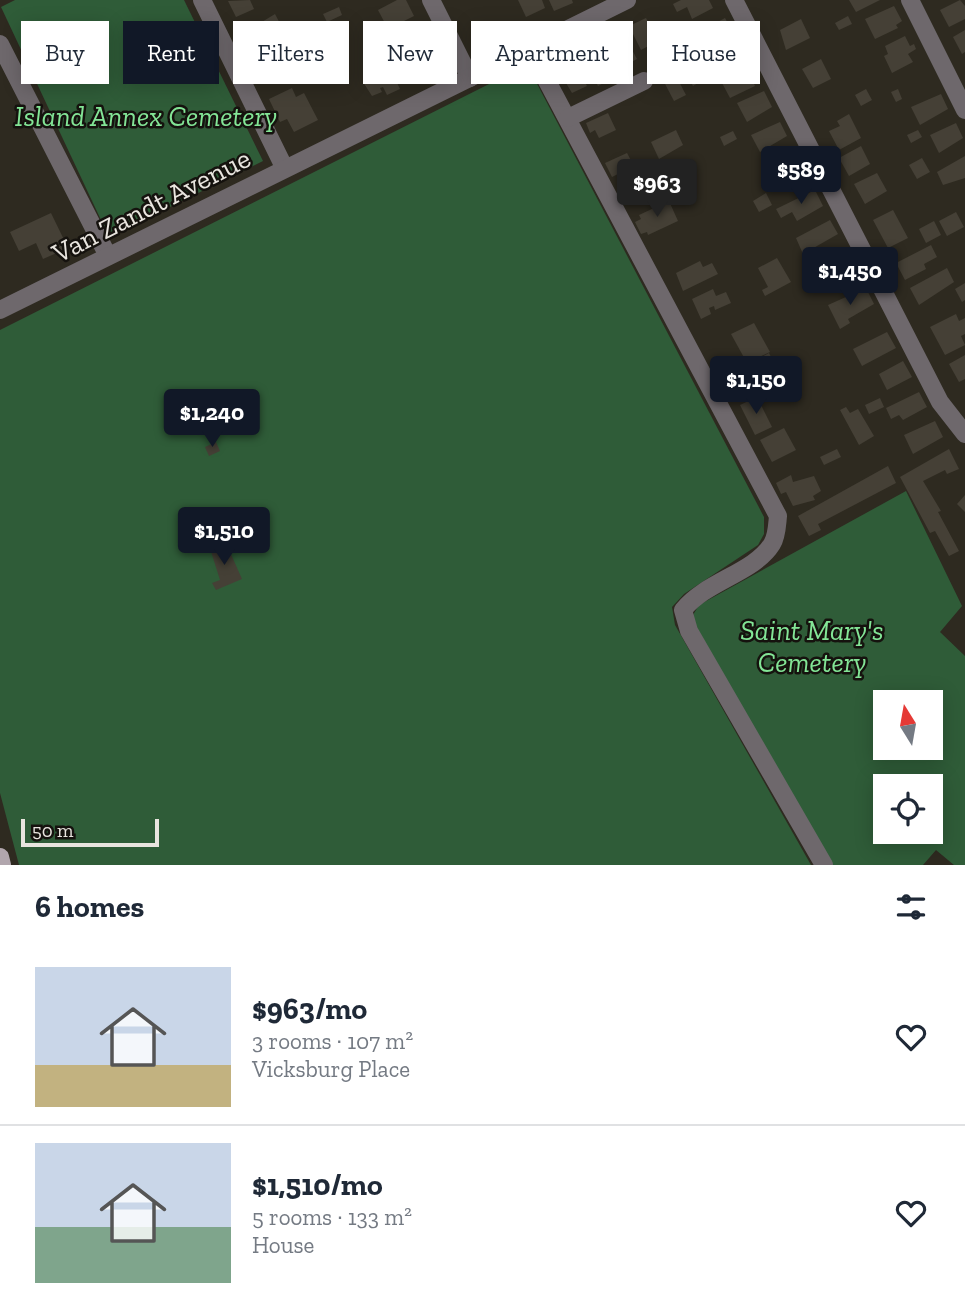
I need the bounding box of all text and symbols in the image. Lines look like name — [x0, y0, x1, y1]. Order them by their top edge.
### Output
chip: Buy — [21, 21, 109, 84]
chip: Rent — [123, 21, 219, 84]
chip: Filters — [233, 21, 349, 84]
chip: New — [363, 21, 457, 84]
chip: Apartment — [471, 21, 633, 84]
chip: House — [647, 21, 760, 84]
park label: Island Annex Cemetery — [15, 100, 277, 133]
street label: Van Zandt Avenue — [46, 141, 256, 270]
pin: $589 — [760, 146, 842, 206]
text: $589 — [777, 155, 825, 183]
pin: $963 — [616, 160, 698, 219]
text: $963 — [633, 168, 681, 196]
pin: $1,450 — [793, 247, 907, 307]
text: $1,450 — [818, 256, 882, 284]
pin: $1,150 — [699, 356, 813, 416]
text: $1,150 — [726, 365, 786, 393]
pin: $1,240 — [155, 390, 269, 449]
text: $1,240 — [180, 398, 244, 426]
pin: $1,510 — [167, 508, 281, 567]
text: $1,510 — [194, 516, 254, 544]
park label: Saint Mary's Cemetery — [740, 614, 884, 679]
north arrow — [873, 690, 943, 760]
map controls — [873, 690, 943, 844]
button: locate — [873, 774, 943, 844]
scale bar — [21, 816, 159, 848]
text: 50 m — [32, 819, 73, 842]
icon: filters — [892, 888, 930, 926]
text: 6 homes — [35, 889, 144, 925]
text: $963/mo — [252, 991, 367, 1027]
icon: home — [91, 995, 175, 1079]
icon: heart — [892, 1018, 930, 1056]
text: 3 rooms · 107 m² — [252, 1027, 413, 1055]
text: Vicksburg Place — [252, 1055, 410, 1083]
text: $1,510/mo — [252, 1167, 383, 1203]
icon: home — [91, 1171, 175, 1255]
icon: heart — [892, 1194, 930, 1232]
text: 5 rooms · 133 m² — [252, 1203, 412, 1231]
text: House — [252, 1231, 314, 1259]

